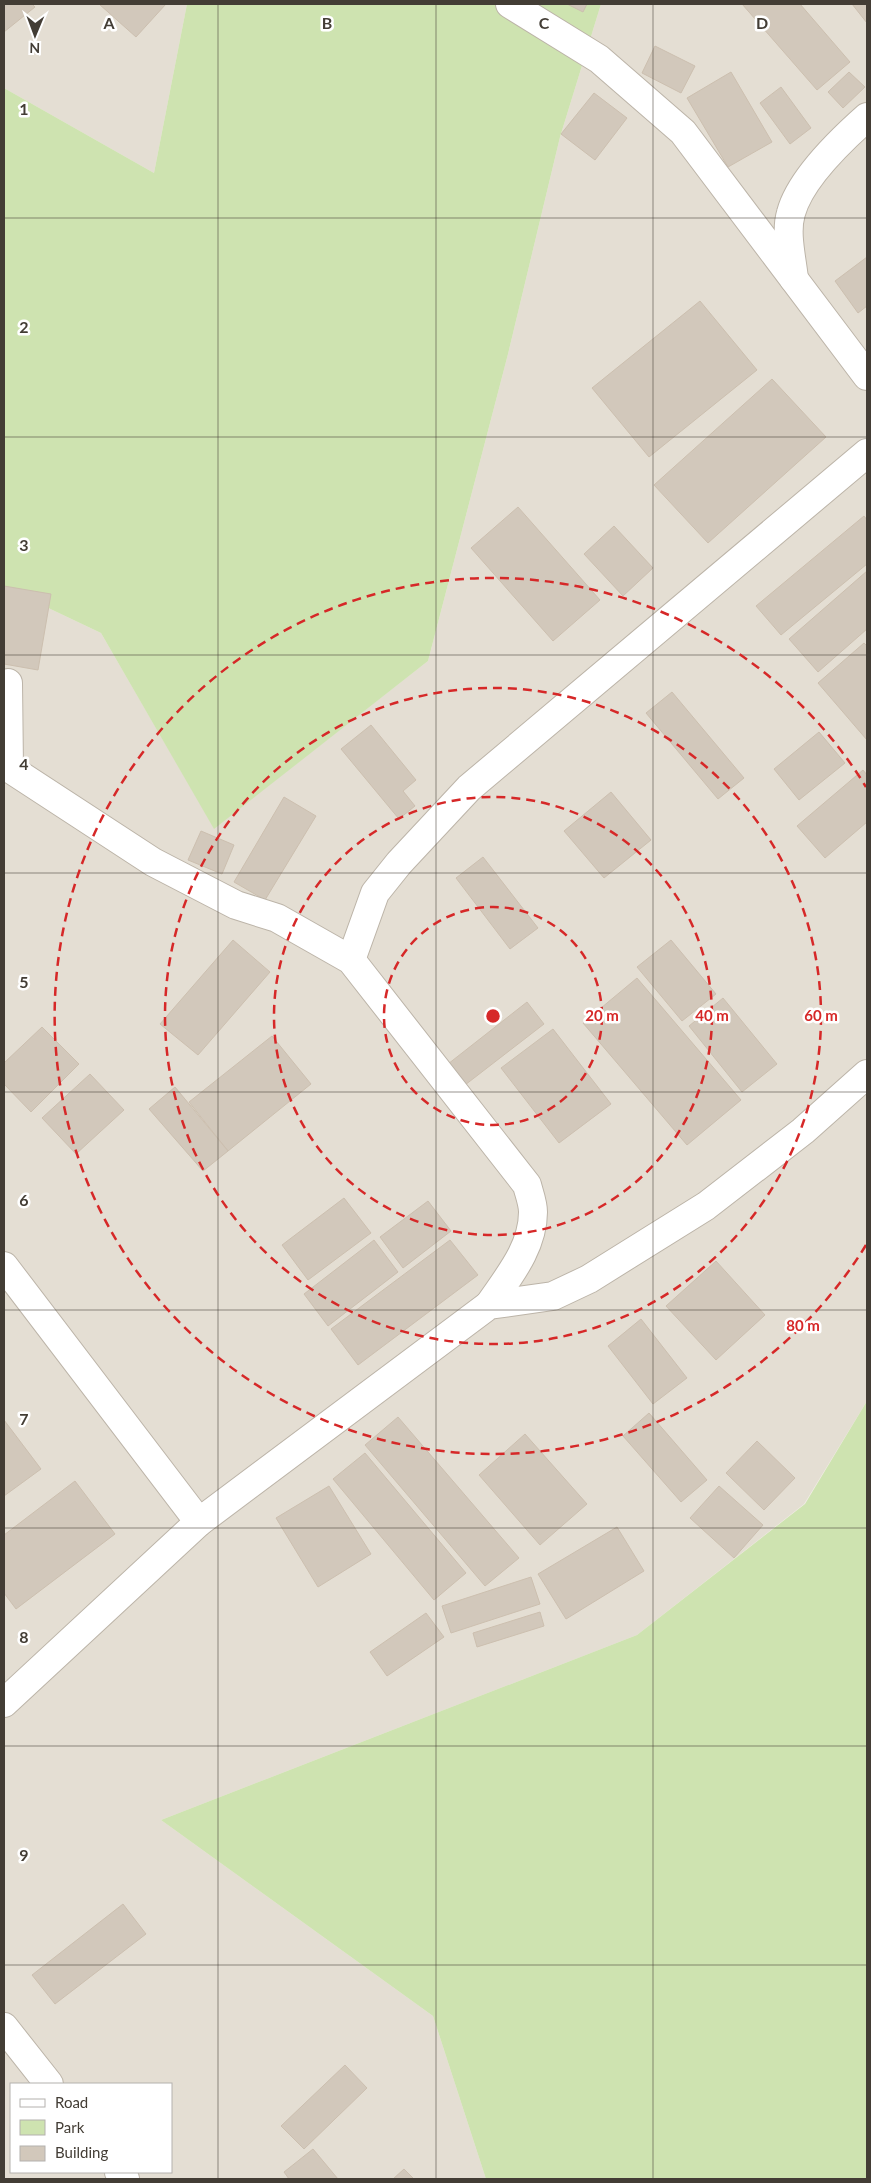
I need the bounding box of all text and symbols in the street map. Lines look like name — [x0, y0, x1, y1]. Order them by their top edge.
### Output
north arrow — [10, 10, 60, 60]
text: A — [102, 13, 115, 32]
text: B — [322, 13, 332, 32]
text: C — [539, 13, 550, 32]
text: D — [756, 13, 768, 32]
text: N — [29, 40, 40, 57]
text: 1 — [19, 99, 29, 118]
text: 2 — [19, 317, 29, 336]
text: 3 — [19, 535, 29, 554]
text: 4 — [19, 754, 29, 773]
text: 5 — [19, 972, 29, 991]
text: 20 m — [585, 1006, 619, 1024]
text: 40 m — [695, 1006, 729, 1024]
text: 60 m — [804, 1006, 838, 1024]
centre of rings — [484, 1007, 502, 1025]
text: 6 — [19, 1190, 29, 1209]
text: 80 m — [786, 1316, 820, 1334]
text: 7 — [19, 1409, 29, 1428]
text: 8 — [19, 1627, 29, 1646]
text: 9 — [19, 1845, 29, 1864]
legend — [10, 2083, 172, 2173]
text: Road — [55, 2093, 88, 2111]
text: Park — [55, 2118, 85, 2136]
text: Building — [55, 2143, 108, 2161]

